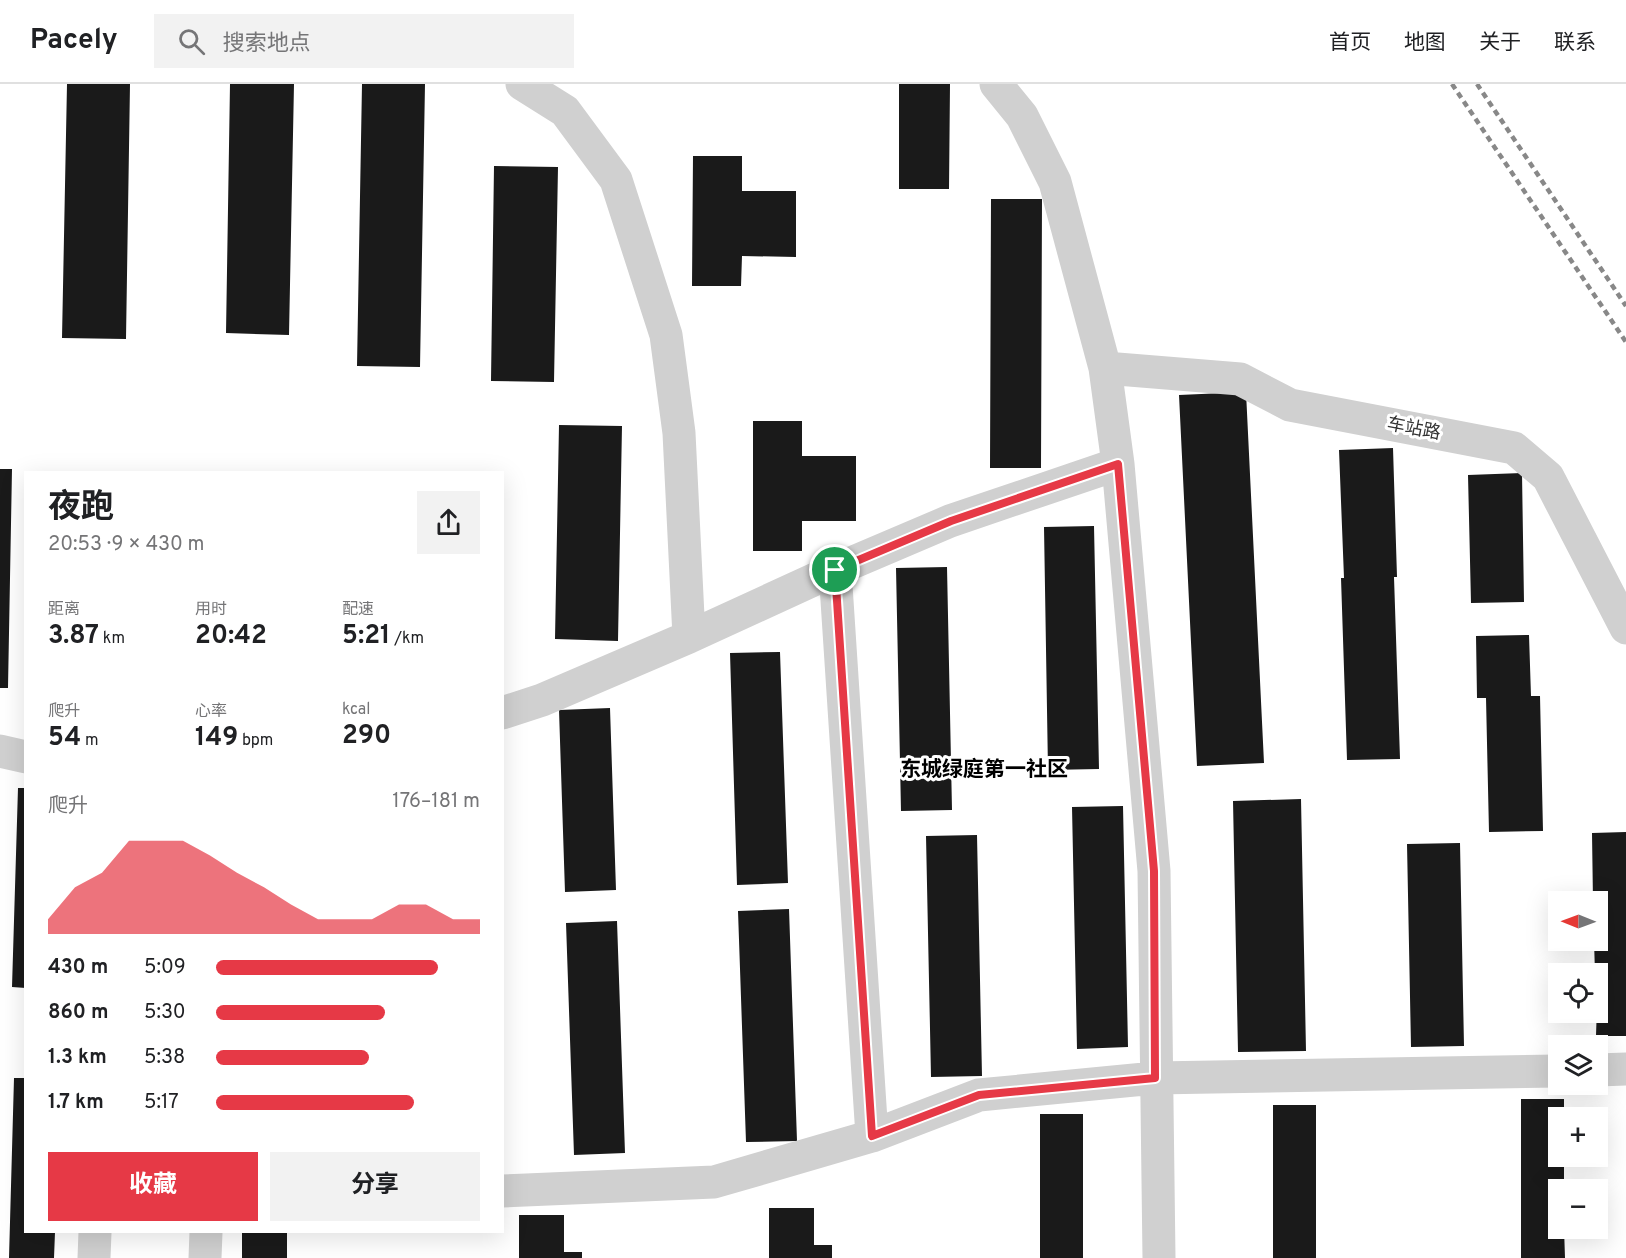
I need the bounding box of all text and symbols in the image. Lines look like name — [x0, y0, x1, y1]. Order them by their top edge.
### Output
search box — [154, 14, 574, 68]
text: Pacely — [30, 23, 118, 59]
icon: search — [175, 25, 208, 58]
text: 首页 — [1329, 30, 1371, 57]
text: 地图 — [1404, 30, 1446, 57]
text: 关于 — [1479, 30, 1521, 57]
text: 联系 — [1554, 30, 1596, 57]
text: 搜索地点 — [223, 31, 311, 58]
street label: 车站路 — [1385, 413, 1442, 446]
text: 夜跑 — [48, 488, 114, 530]
button: share — [417, 491, 480, 554]
text: 20:53 · 9 × 430 m — [48, 532, 204, 558]
pin — [809, 544, 860, 595]
icon: arrive — [818, 553, 851, 586]
text: 距离 — [48, 600, 80, 620]
text: 用时 — [195, 600, 227, 620]
text: 配速 — [342, 600, 374, 620]
text: 3.87 — [48, 620, 99, 653]
text: 20:42 — [195, 620, 267, 653]
text: 5:21 — [342, 620, 391, 653]
text: km — [99, 629, 125, 649]
text: /km — [391, 629, 424, 649]
text: kcal — [342, 700, 370, 720]
text: 爬升 — [48, 702, 80, 722]
text: 心率 — [195, 702, 227, 722]
text: 290 — [342, 720, 391, 753]
text: 54 — [48, 722, 81, 755]
text: 149 — [195, 722, 238, 755]
text: m — [81, 731, 98, 751]
text: bpm — [238, 731, 273, 751]
district label: 东城绿庭第一社区 — [900, 757, 1068, 784]
text: 176–181 m — [392, 789, 480, 815]
text: 爬升 — [48, 794, 88, 820]
north arrow — [1548, 891, 1608, 951]
map controls — [1548, 891, 1608, 1239]
text: 430 m — [48, 955, 108, 981]
text: 5:09 — [144, 955, 186, 981]
button: locate — [1548, 963, 1608, 1023]
text: 860 m — [48, 1000, 109, 1026]
text: 5:30 — [144, 1000, 186, 1026]
button: layers — [1548, 1035, 1608, 1095]
text: 1.3 km — [48, 1045, 107, 1071]
text: 5:38 — [144, 1045, 185, 1071]
text: 1.7 km — [48, 1090, 104, 1116]
text: 5:17 — [144, 1090, 179, 1116]
button: + — [1548, 1107, 1608, 1167]
button: 收藏 — [48, 1152, 258, 1221]
button: 分享 — [270, 1152, 480, 1221]
button: − — [1548, 1179, 1608, 1239]

